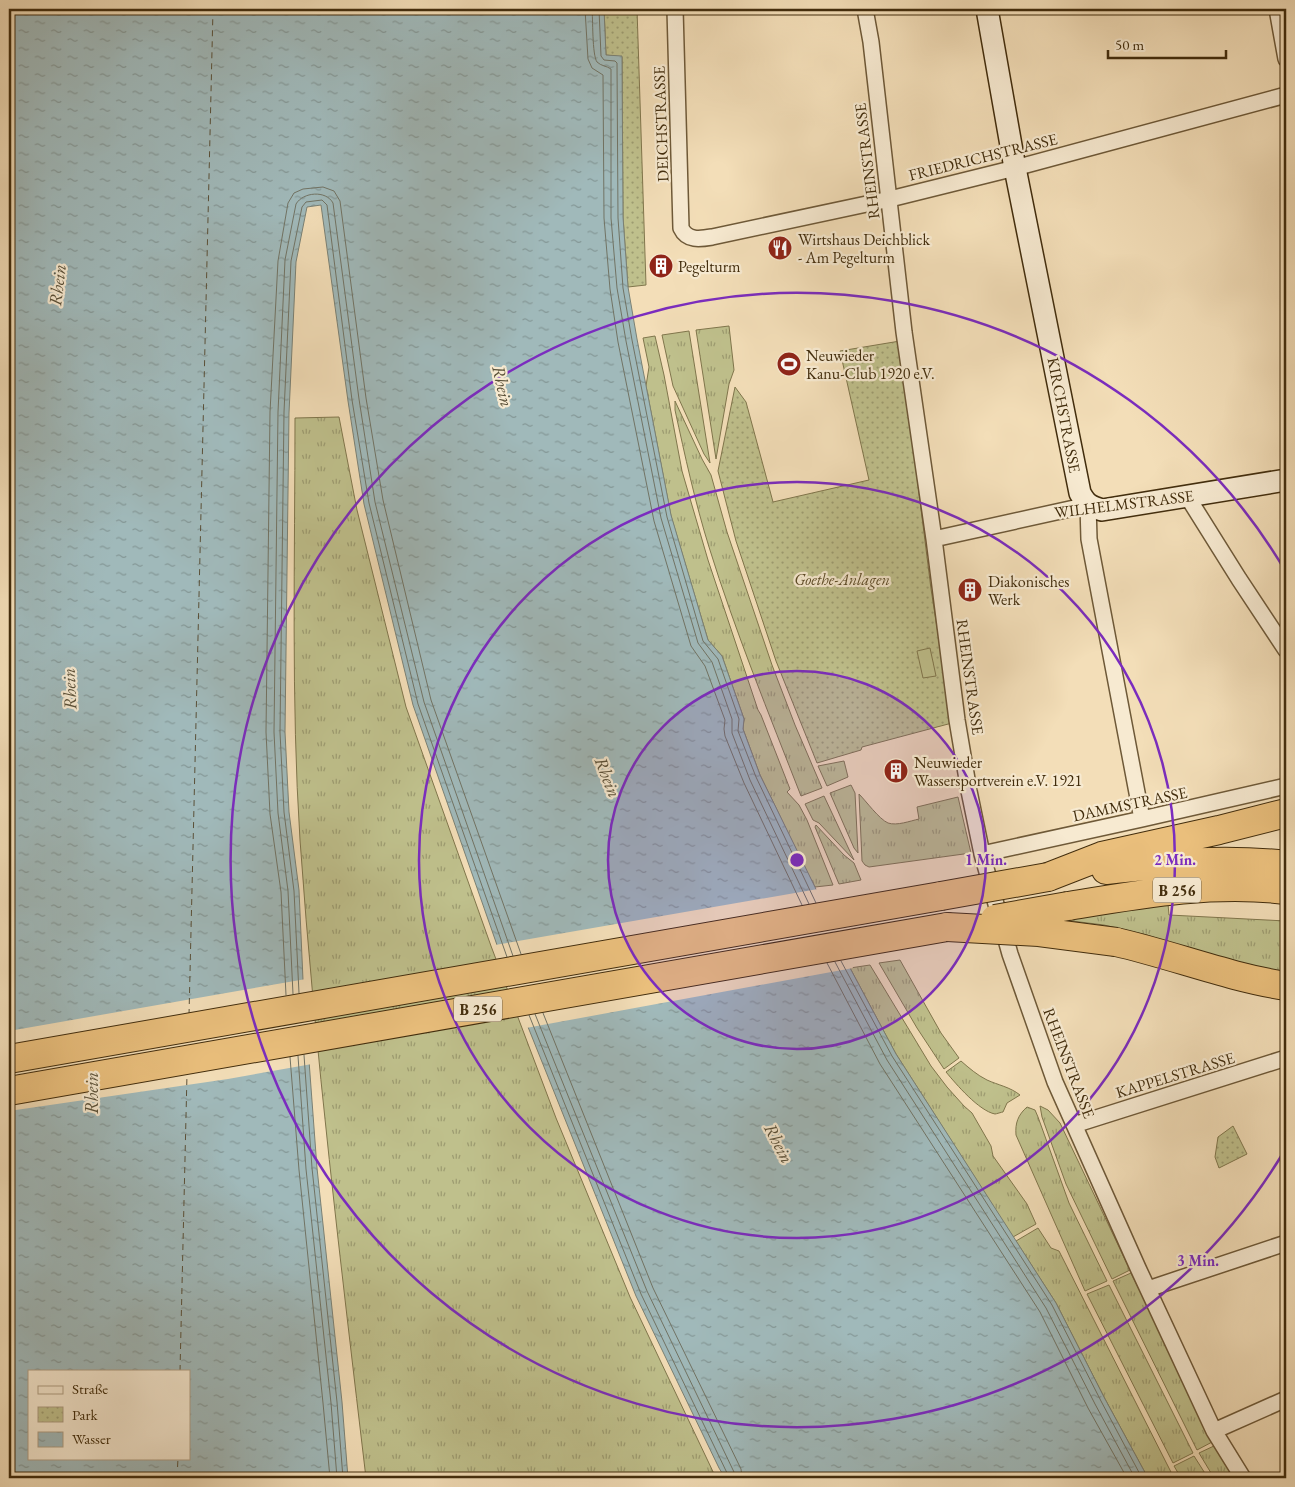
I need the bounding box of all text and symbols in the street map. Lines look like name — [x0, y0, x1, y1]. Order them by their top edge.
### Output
scale bar — [1108, 28, 1225, 60]
text: 50 m — [1115, 35, 1144, 54]
street label: DEICHSTRASSE — [648, 66, 674, 182]
street label: RHEINSTRASSE — [849, 102, 885, 220]
street label: FRIEDRICHSTRASSE — [906, 128, 1060, 186]
place label: Wirtshaus Deichblick - Am Pegelturm — [798, 229, 930, 268]
restaurant icon: Wirtshaus Deichblick - Am Pegelturm — [767, 235, 793, 261]
building icon: Pegelturm — [648, 253, 674, 279]
place label: Pegelturm — [678, 256, 741, 277]
water label: Rhein — [43, 263, 71, 307]
place label: Neuwieder Kanu-Club 1920 e.V. — [806, 345, 935, 384]
sports icon: Neuwieder Kanu-Club 1920 e.V. — [776, 351, 802, 377]
street label: KIRCHSTRASSE — [1043, 355, 1085, 475]
water label: Rhein — [487, 363, 519, 409]
street label: WILHELMSTRASSE — [1053, 485, 1195, 523]
park label: Goethe-Anlagen — [794, 569, 890, 590]
place label: Diakonisches Werk — [988, 571, 1070, 610]
building icon: Diakonisches Werk — [957, 577, 983, 603]
street label: RHEINSTRASSE — [951, 618, 989, 736]
water label: Rhein — [56, 668, 82, 710]
place label: Neuwieder Wassersportverein e.V. 1921 — [914, 752, 1082, 791]
water label: Rhein — [590, 753, 626, 801]
building icon: Neuwieder Wassersportverein e.V. 1921 — [883, 758, 909, 784]
street label: DAMMSTRASSE — [1071, 782, 1189, 826]
text: 1 Min. — [965, 850, 1007, 869]
text: 2 Min. — [1154, 850, 1196, 869]
centre of rings — [788, 851, 806, 869]
road number: B 256 — [1153, 878, 1201, 902]
road number: B 256 — [454, 996, 502, 1022]
street label: RHEINSTRASSE — [1038, 1005, 1100, 1121]
street label: KAPPELSTRASSE — [1113, 1047, 1237, 1103]
water label: Rhein — [80, 1072, 103, 1114]
water label: Rhein — [759, 1119, 799, 1167]
text: 3 Min. — [1177, 1251, 1219, 1270]
legend — [28, 1370, 190, 1460]
text: Straße — [72, 1379, 108, 1398]
text: Park — [72, 1405, 99, 1424]
text: Wasser — [72, 1429, 111, 1448]

